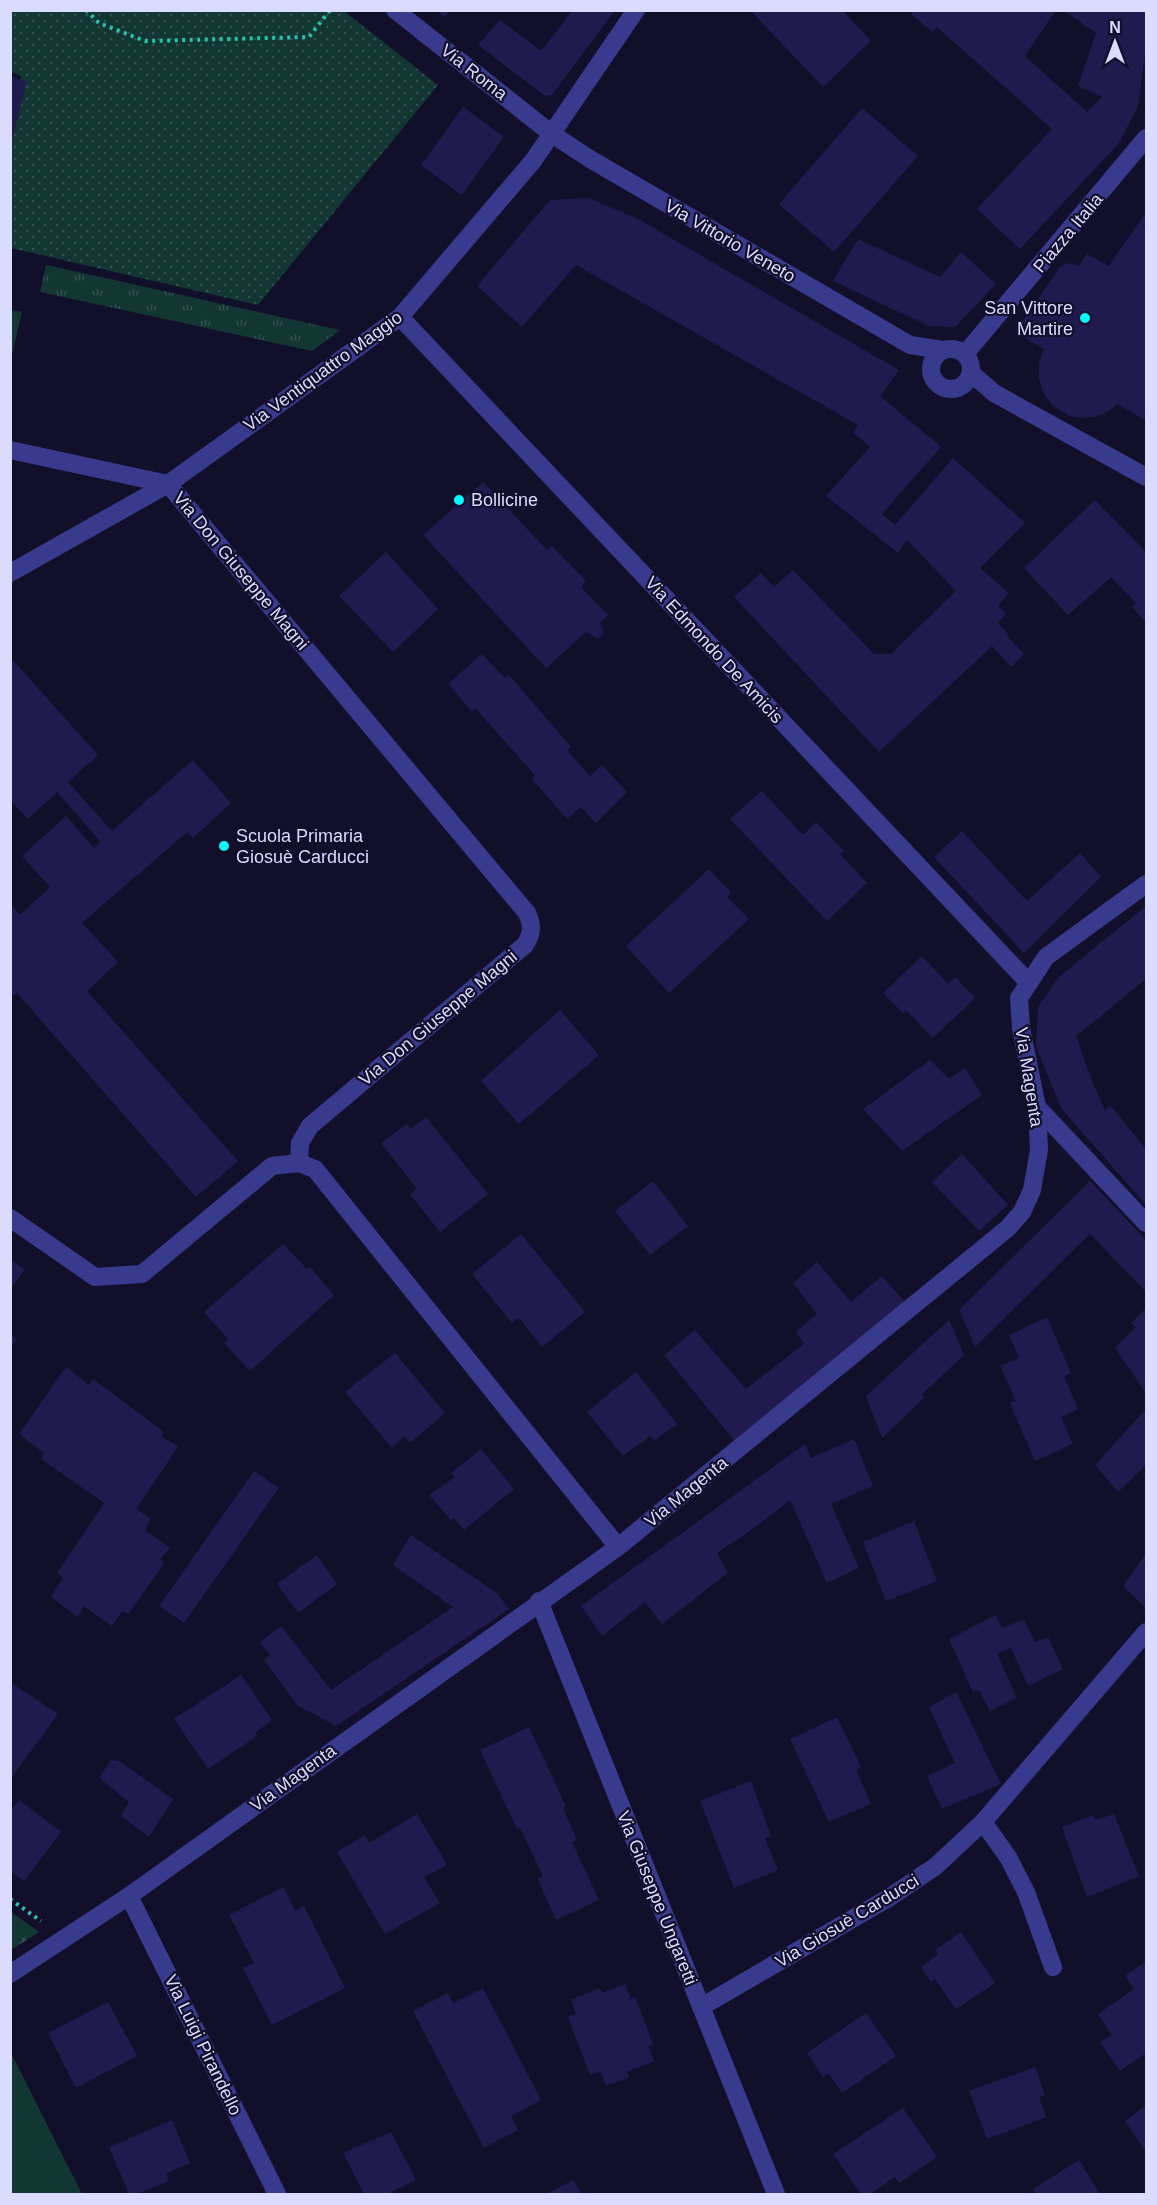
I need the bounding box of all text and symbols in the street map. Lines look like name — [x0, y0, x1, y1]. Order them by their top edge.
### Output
north arrow — [1085, 12, 1145, 72]
text: N — [1109, 19, 1121, 36]
street label: Via Roma — [437, 40, 512, 105]
street label: Piazza Italia — [1029, 189, 1107, 277]
street label: Via Vittorio Veneto — [661, 195, 799, 287]
place label: San Vittore Martire — [984, 298, 1073, 339]
street label: Via Ventiquattro Maggio — [240, 307, 406, 435]
marker: San Vittore Martire — [1078, 311, 1092, 325]
street label: Via Don Giuseppe Magni — [169, 488, 313, 654]
place label: Bollicine — [471, 490, 538, 510]
marker: Bollicine — [452, 493, 466, 507]
street label: Via Edmondo De Amicis — [641, 573, 787, 727]
place label: Scuola Primaria Giosuè Carducci — [236, 826, 369, 867]
marker: Scuola Primaria Giosuè Carducci — [217, 839, 231, 853]
street label: Via Don Giuseppe Magni — [355, 946, 521, 1090]
street label: Via Magenta — [1011, 1026, 1047, 1129]
street label: Via Magenta — [641, 1452, 732, 1531]
street label: Via Magenta — [246, 1740, 340, 1816]
street label: Via Giuseppe Ungaretti — [613, 1808, 701, 1988]
street label: Via Giosuè Carducci — [772, 1870, 922, 1972]
street label: Via Luigi Pirandello — [160, 1972, 246, 2118]

